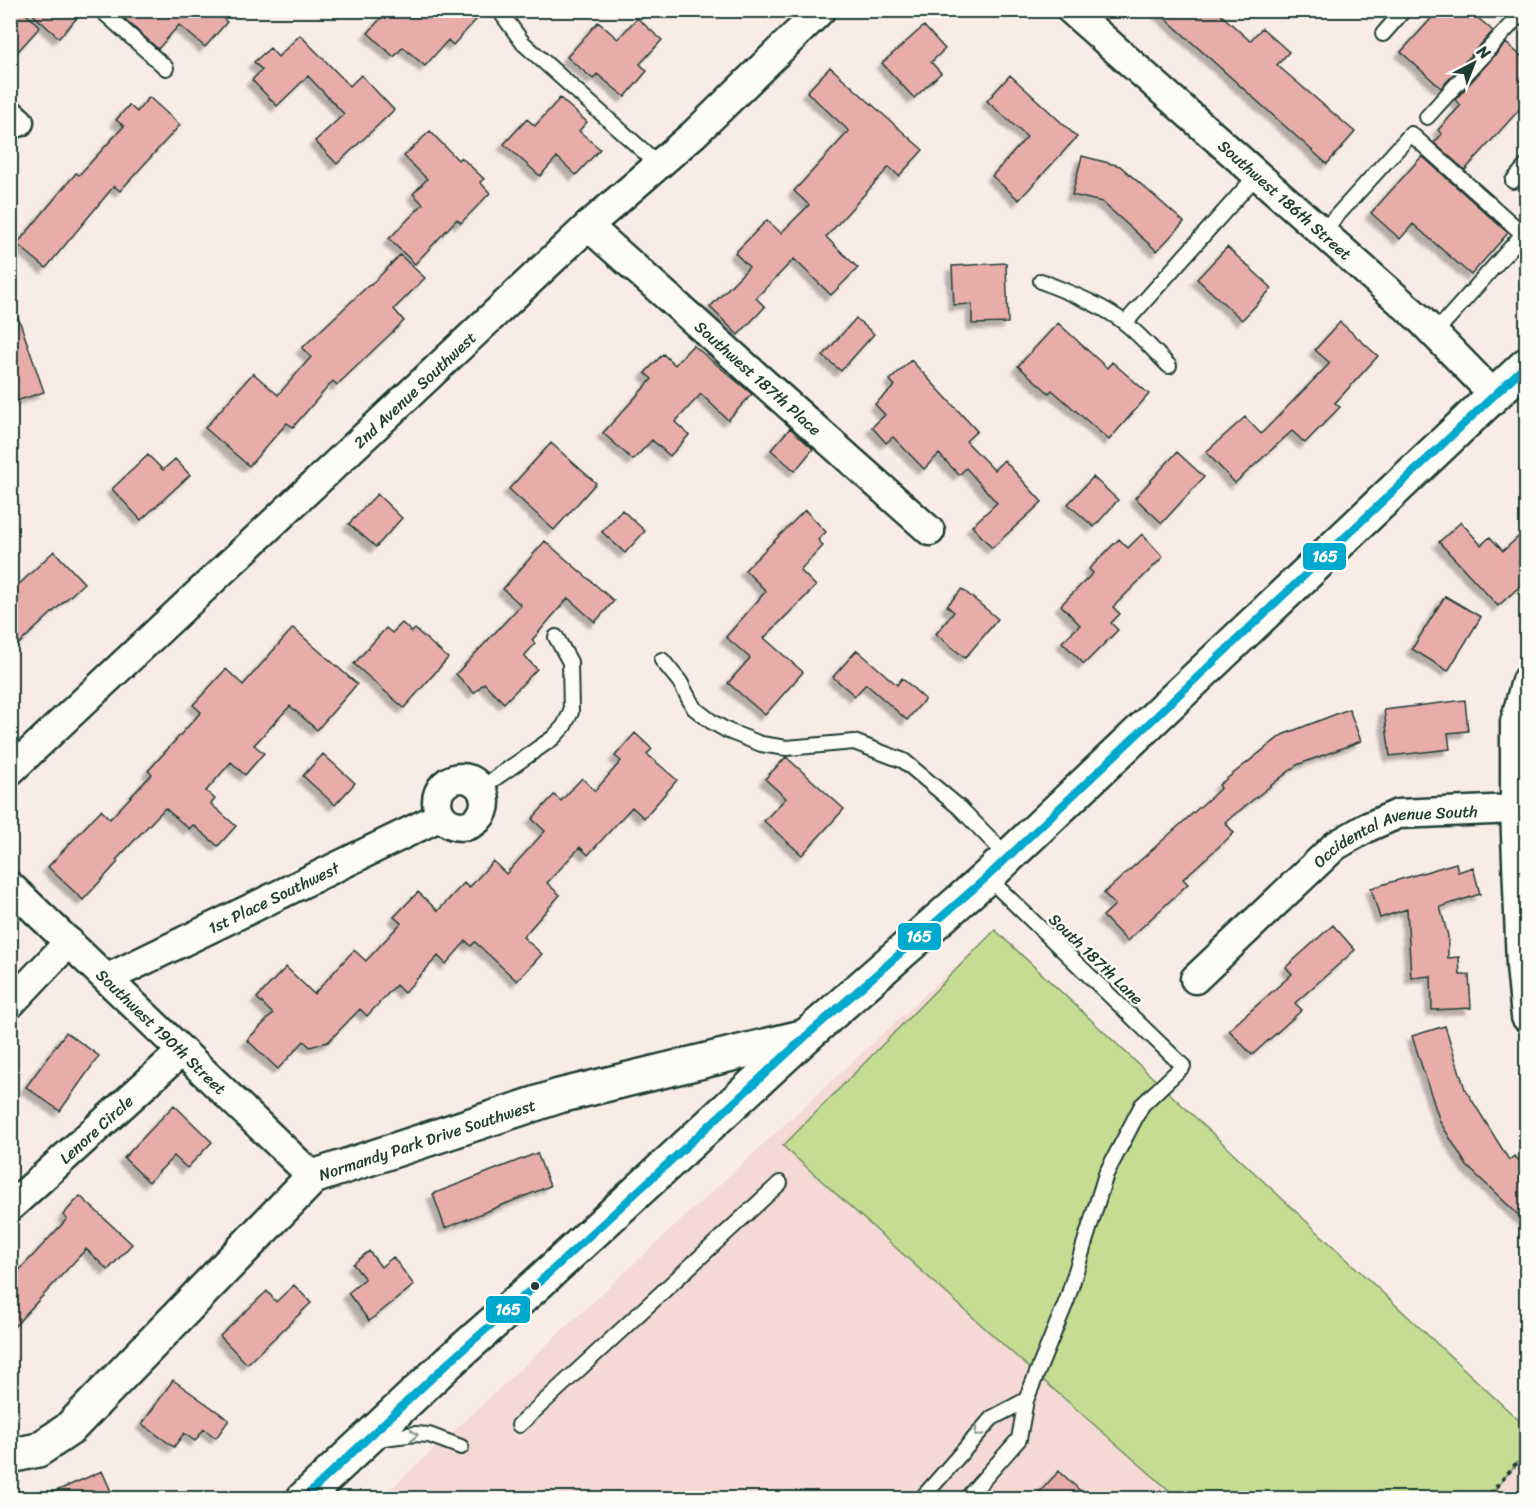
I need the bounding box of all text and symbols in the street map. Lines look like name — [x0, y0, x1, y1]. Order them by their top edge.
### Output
north arrow — [1444, 33, 1504, 93]
text: N — [1469, 37, 1498, 67]
street label: Southwest 186th Street — [1211, 132, 1359, 267]
street label: Southwest 187th Place — [688, 313, 829, 443]
street label: 2nd Avenue Southwest — [346, 324, 483, 455]
line badge: 165 — [1302, 542, 1347, 571]
text: 165 — [1312, 542, 1338, 571]
street label: Occidental Avenue South — [1306, 796, 1478, 875]
street label: 1st Place Southwest — [203, 853, 345, 942]
street label: South 187th Lane — [1042, 906, 1150, 1012]
line badge: 165 — [897, 922, 942, 951]
text: 165 — [906, 922, 932, 951]
street label: Southwest 190th Street — [89, 961, 234, 1102]
street label: Lenore Circle — [52, 1087, 140, 1171]
street label: Normandy Park Drive Southwest — [315, 1090, 540, 1189]
unlabelled marker — [529, 1280, 541, 1292]
line badge: 165 — [485, 1295, 531, 1324]
text: 165 — [495, 1295, 521, 1324]
one-way arrow — [975, 1426, 986, 1437]
one-way arrow — [409, 1429, 418, 1442]

